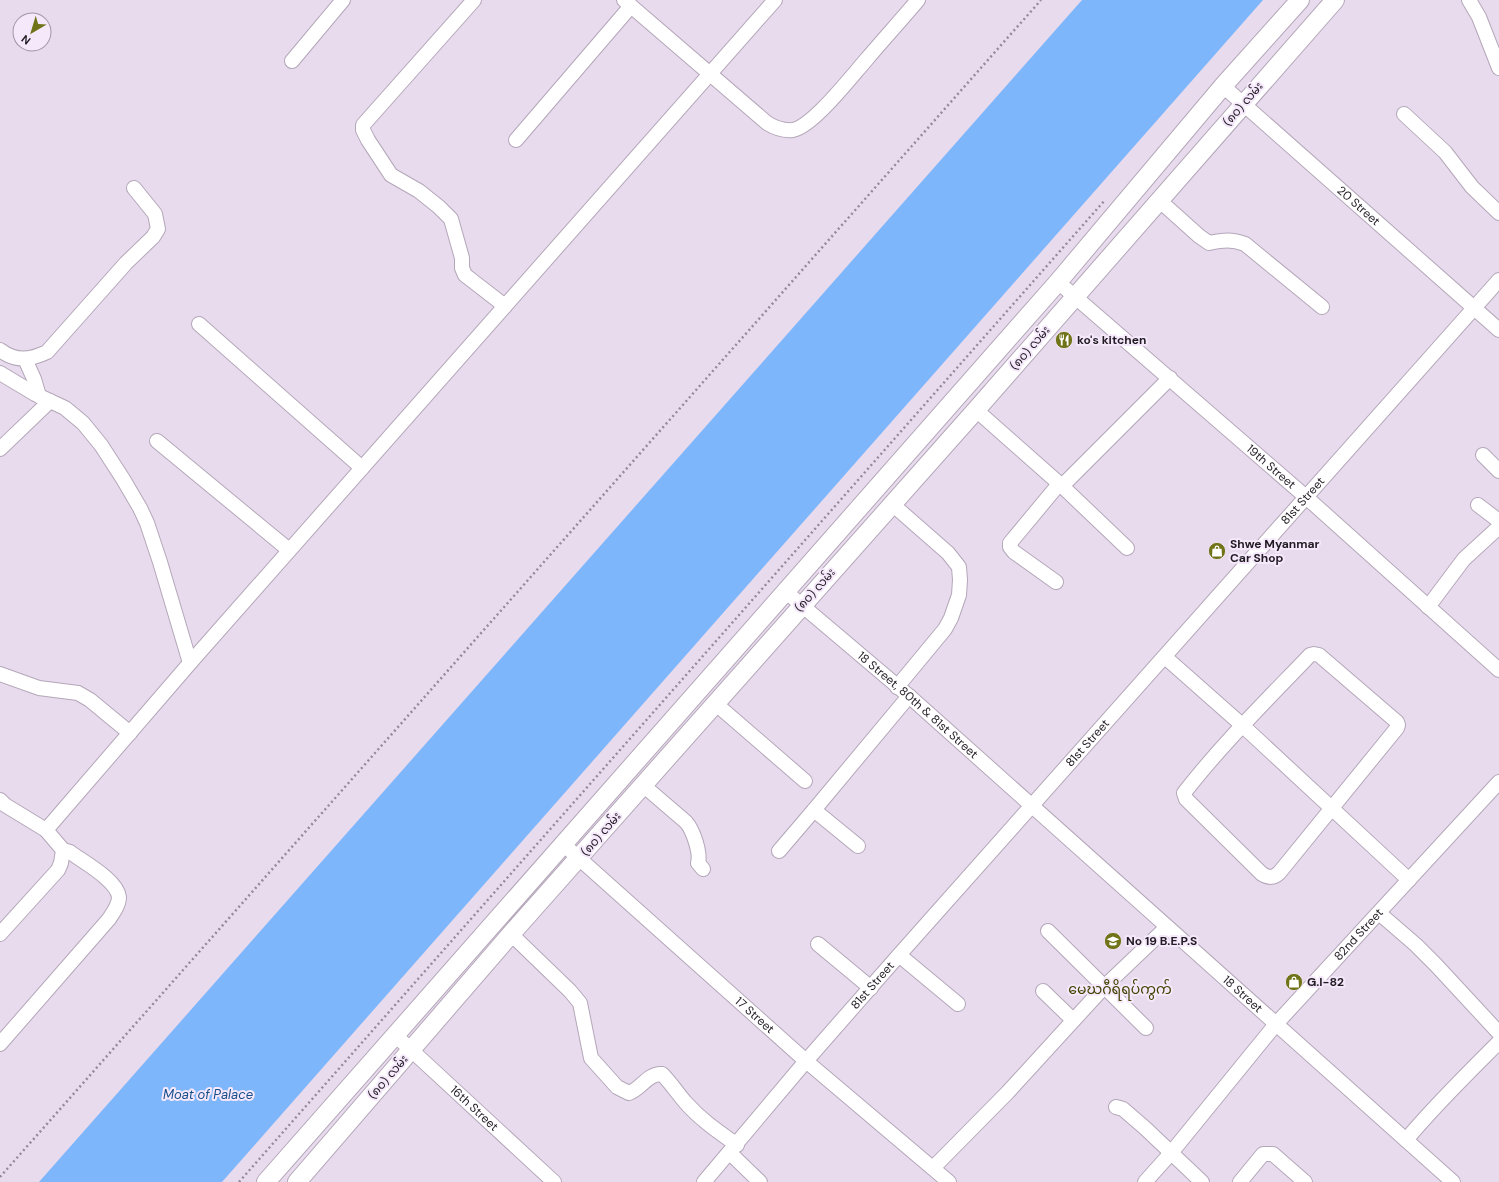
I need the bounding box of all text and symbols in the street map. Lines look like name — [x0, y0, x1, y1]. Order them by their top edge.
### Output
north arrow — [12, 12, 52, 52]
text: N — [18, 32, 33, 48]
street label: (၈၀) လမ်း — [1219, 78, 1267, 129]
street label: 20 Street — [1334, 183, 1384, 229]
street label: (၈၀) လမ်း — [1006, 322, 1054, 373]
restaurant icon: ko's kitchen — [1054, 330, 1074, 350]
place label: ko's kitchen — [1077, 332, 1146, 348]
street label: 19th Street — [1243, 441, 1299, 493]
street label: 81st Street — [1277, 473, 1328, 528]
place label: Shwe Myanmar Car Shop — [1230, 536, 1319, 566]
shop icon: Shwe Myanmar Car Shop — [1207, 541, 1227, 561]
street label: (၈၀) လမ်း — [790, 564, 839, 615]
street label: 18 Street, 80th & 81st Street — [854, 648, 982, 762]
street label: 81st Street — [1062, 716, 1113, 770]
street label: (၈၀) လမ်း — [577, 808, 625, 859]
street label: 82nd Street — [1330, 905, 1387, 964]
school or university icon: No 19 B.E.P.S — [1103, 931, 1123, 951]
place label: No 19 B.E.P.S — [1126, 933, 1197, 949]
street label: 81st Street — [847, 958, 898, 1013]
street label: 18 Street — [1219, 972, 1266, 1016]
shop icon: G.I-82 — [1284, 972, 1304, 992]
place label: G.I-82 — [1307, 974, 1344, 990]
district label: မေဃဂီရိရပ်ကွက် — [1068, 979, 1172, 1001]
street label: 17 Street — [732, 993, 778, 1037]
street label: (၈၀) လမ်း — [364, 1051, 412, 1102]
street label: 16th Street — [447, 1082, 502, 1135]
water label: Moat of Palace — [163, 1086, 253, 1103]

